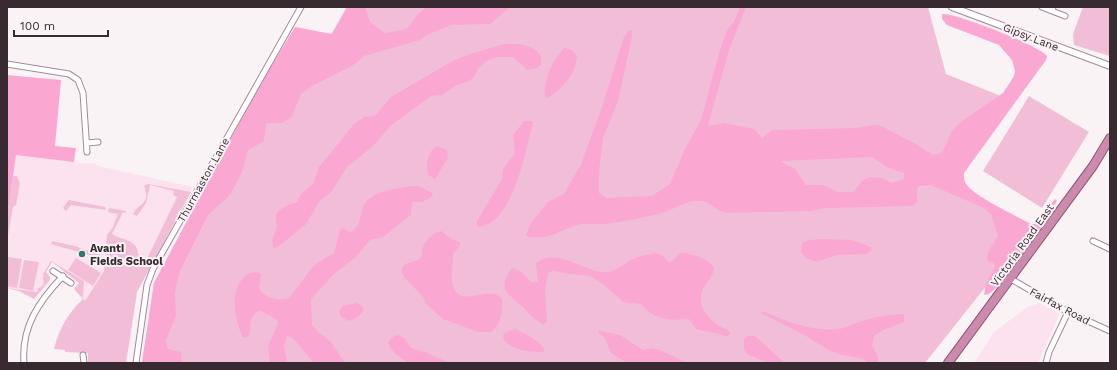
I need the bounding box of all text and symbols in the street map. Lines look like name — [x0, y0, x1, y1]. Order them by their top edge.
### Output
scale bar — [14, 12, 108, 38]
text: 100 m — [20, 19, 55, 33]
street label: Gipsy Lane — [1001, 21, 1060, 54]
street label: Thurmaston Lane — [175, 136, 232, 225]
street label: Victoria Road East — [988, 201, 1057, 289]
place label: Avanti Fields School — [90, 242, 163, 268]
marker: Avanti Fields School — [77, 249, 87, 259]
street label: Fairfax Road — [1027, 285, 1092, 328]

